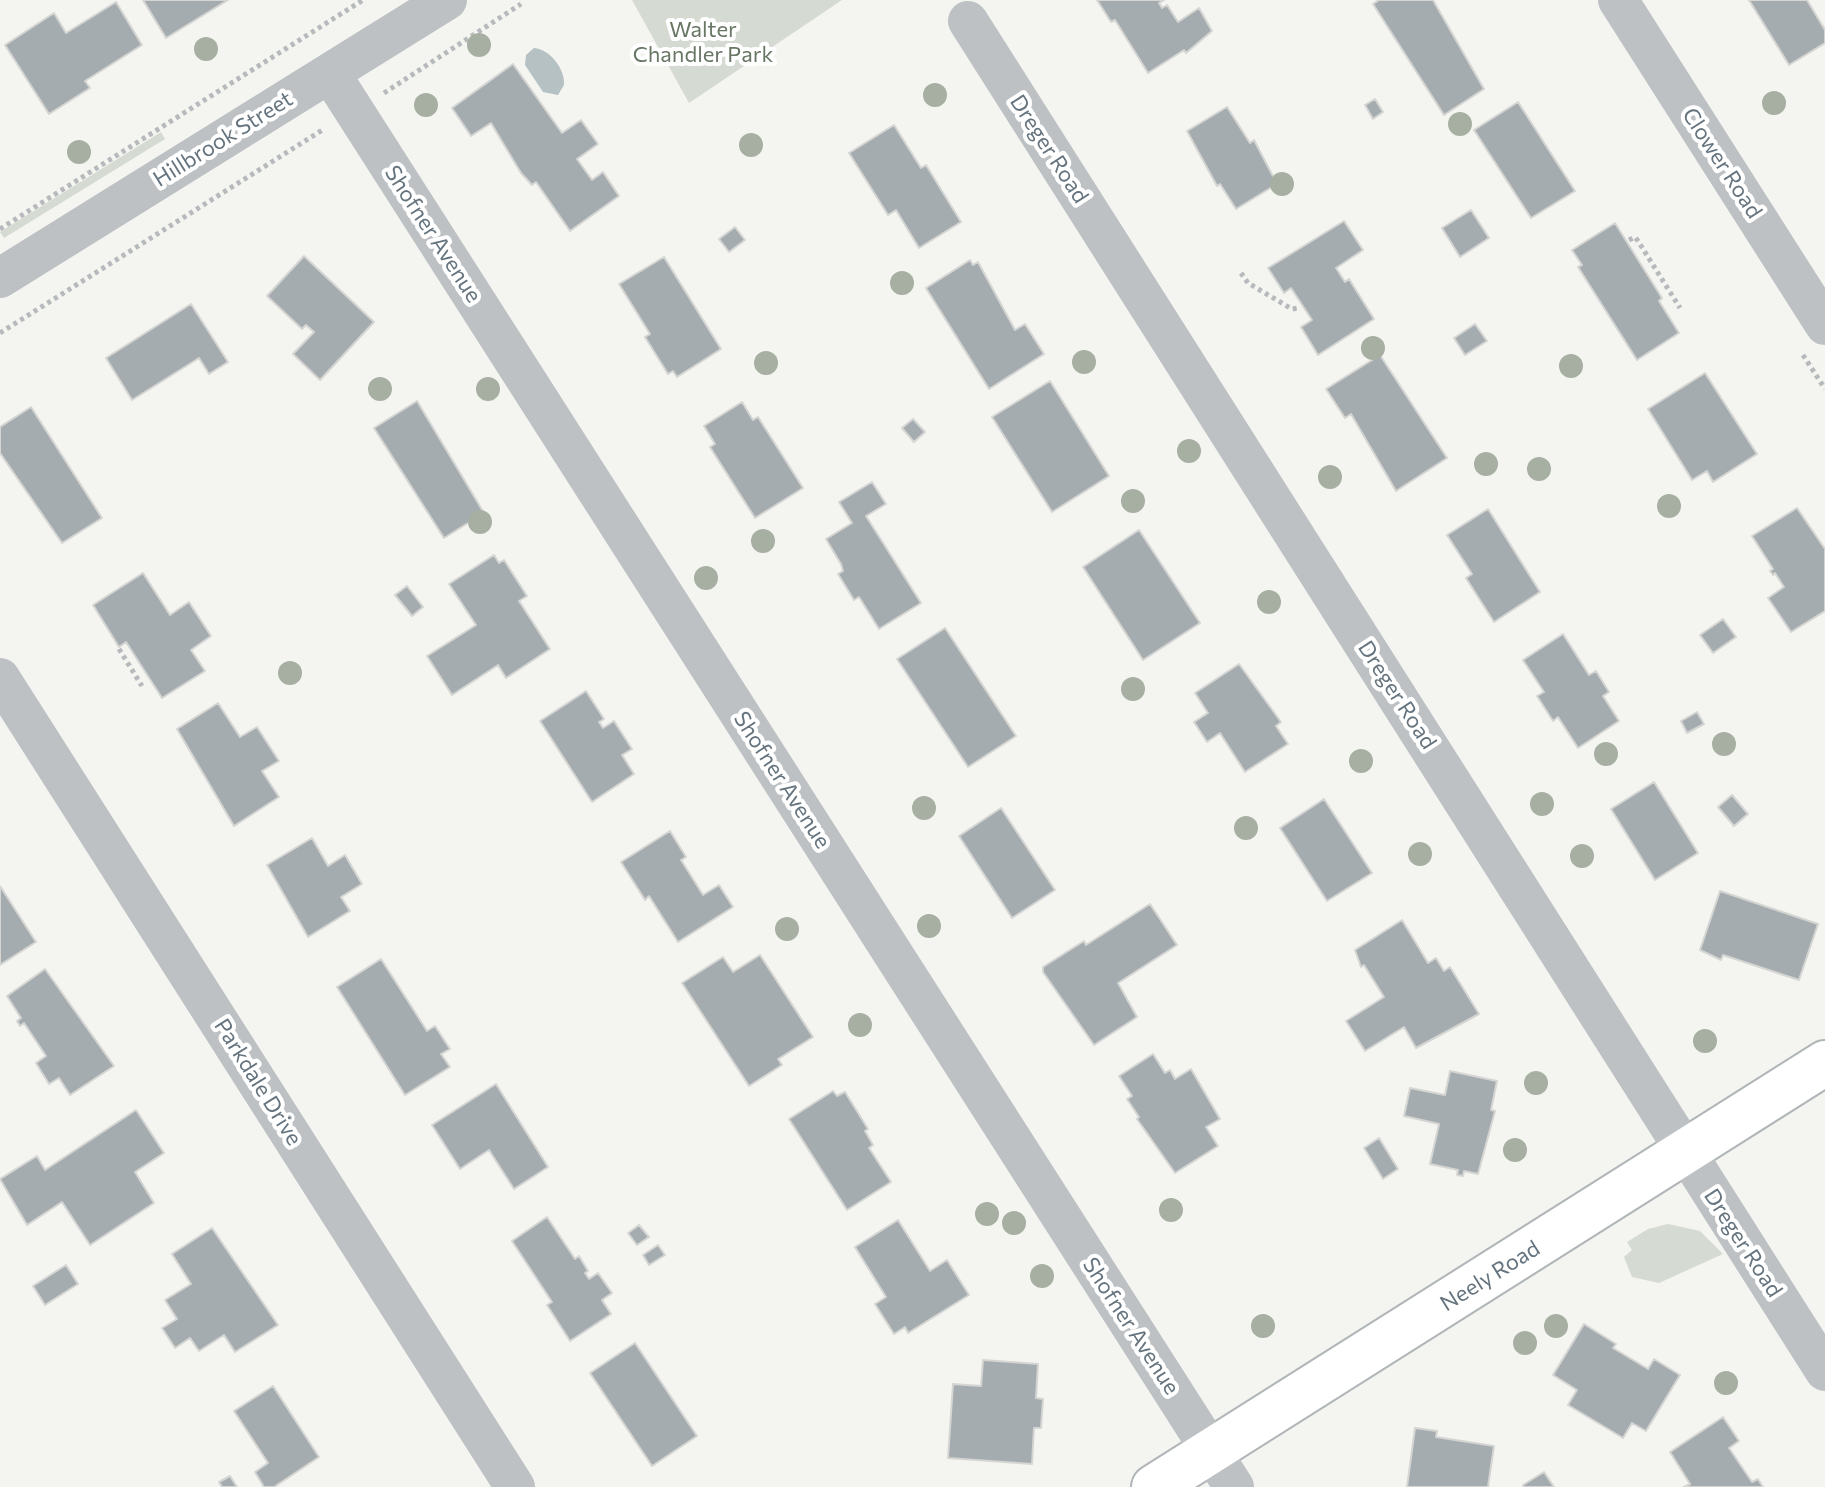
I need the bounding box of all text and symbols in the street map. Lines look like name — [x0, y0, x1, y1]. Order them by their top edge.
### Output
park label: Walter Chandler Park — [633, 17, 773, 68]
street label: Hillbrook Street — [148, 86, 298, 192]
street label: Dreger Road — [1004, 90, 1094, 208]
street label: Clower Road — [1676, 103, 1768, 223]
street label: Shofner Avenue — [379, 161, 487, 307]
street label: Dreger Road — [1352, 636, 1442, 754]
street label: Shofner Avenue — [728, 707, 836, 853]
street label: Parkdale Drive — [209, 1014, 307, 1150]
street label: Dreger Road — [1698, 1184, 1788, 1302]
street label: Neely Road — [1435, 1235, 1545, 1317]
street label: Shofner Avenue — [1077, 1253, 1185, 1399]

